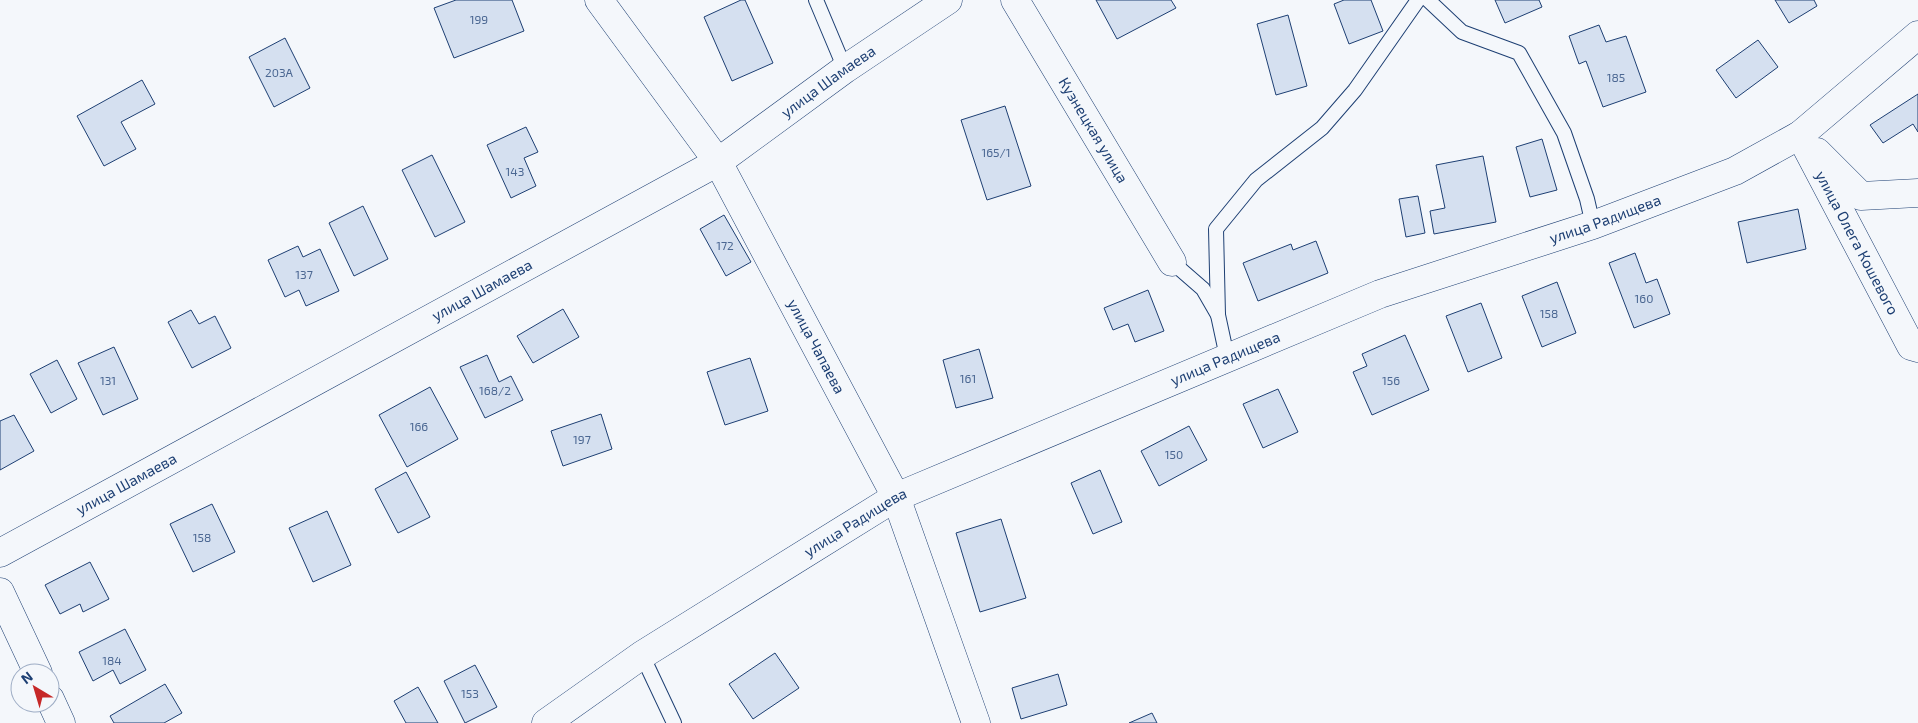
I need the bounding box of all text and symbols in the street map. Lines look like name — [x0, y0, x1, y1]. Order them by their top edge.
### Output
house number: 199 — [470, 12, 488, 26]
street label: улица Шамаева — [777, 41, 878, 122]
house number: 203А — [265, 65, 294, 79]
house number: 185 — [1607, 70, 1625, 84]
street label: Кузнецкая улица — [1055, 74, 1132, 186]
house number: 165/1 — [981, 145, 1011, 159]
house number: 143 — [506, 164, 524, 178]
street label: улица Олега Кошевого — [1812, 167, 1903, 318]
street label: улица Радищева — [1547, 190, 1663, 247]
house number: 172 — [716, 238, 734, 252]
street label: улица Шамаева — [428, 255, 535, 325]
house number: 137 — [295, 267, 313, 281]
house number: 160 — [1635, 291, 1653, 305]
street label: улица Чапаева — [784, 296, 849, 396]
house number: 158 — [1540, 306, 1558, 320]
street label: улица Радищева — [1168, 327, 1283, 390]
house number: 161 — [960, 371, 976, 385]
house number: 131 — [100, 373, 116, 387]
house number: 156 — [1382, 373, 1400, 387]
house number: 168/2 — [479, 383, 511, 397]
house number: 166 — [410, 419, 428, 433]
house number: 197 — [573, 432, 591, 446]
house number: 150 — [1165, 447, 1183, 461]
street label: улица Шамаева — [73, 449, 179, 519]
street label: улица Радищева — [800, 484, 909, 561]
house number: 158 — [193, 530, 211, 544]
house number: 184 — [102, 653, 122, 667]
north arrow — [10, 663, 60, 713]
text: N — [17, 668, 36, 687]
house number: 153 — [461, 686, 479, 700]

